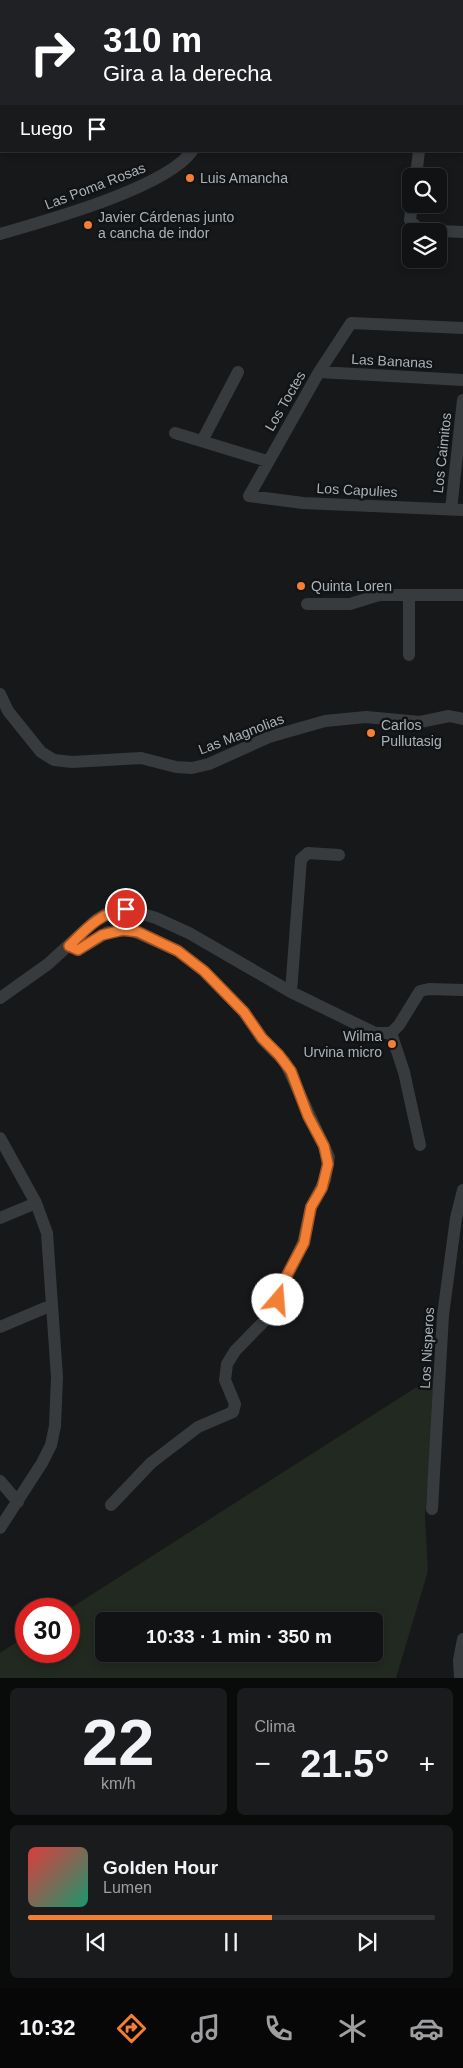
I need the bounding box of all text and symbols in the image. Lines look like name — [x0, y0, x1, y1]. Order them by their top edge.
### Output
icon: right — [20, 20, 85, 85]
text: 310 m — [103, 20, 202, 59]
text: Gira a la derecha — [103, 61, 272, 86]
icon: arrive — [83, 115, 111, 143]
text: Luego — [20, 118, 73, 139]
street label: Las Poma Rosas — [42, 159, 148, 213]
map controls — [402, 168, 447, 268]
button: search — [402, 168, 447, 213]
place label: Luis Amancha — [200, 170, 288, 186]
marker: Luis Amancha — [184, 172, 196, 184]
place label: Javier Cárdenas junto a cancha de indor — [98, 209, 234, 241]
marker: Javier Cárdenas junto a cancha de indor — [82, 219, 94, 231]
button: layers — [402, 223, 447, 268]
street label: Las Bananas — [351, 351, 433, 371]
street label: Los Toctes — [261, 368, 309, 434]
street label: Los Caimitos — [430, 412, 454, 494]
street label: Los Capulies — [316, 480, 398, 500]
place label: Quinta Loren — [311, 578, 392, 594]
marker: Quinta Loren — [295, 580, 307, 592]
street label: Las Magnolias — [196, 710, 286, 758]
place label: Carlos Pullutasig — [381, 717, 442, 749]
marker: Carlos Pullutasig — [365, 727, 377, 739]
pin — [105, 888, 147, 930]
icon: arrive — [112, 895, 140, 923]
place label: Wilma Urvina micro — [303, 1028, 382, 1060]
marker: Wilma Urvina micro — [386, 1038, 398, 1050]
position arrow — [251, 1273, 303, 1325]
street label: Los Nisperos — [417, 1307, 437, 1389]
speed limit sign: 30 — [15, 1598, 80, 1663]
text: 10:33 · 1 min · 350 m — [146, 1626, 332, 1647]
text: 22 — [82, 1706, 154, 1779]
text: Clima — [255, 1718, 295, 1735]
text: 21.5° — [300, 1743, 389, 1785]
text: − — [255, 1748, 271, 1779]
text: + — [419, 1748, 435, 1779]
text: km/h — [101, 1775, 136, 1792]
text: Golden Hour — [103, 1857, 218, 1878]
text: Lumen — [103, 1879, 152, 1896]
icon: previous — [82, 1928, 110, 1956]
icon: pause — [217, 1928, 245, 1956]
icon: next — [353, 1928, 381, 1956]
icon: directions — [114, 2011, 149, 2046]
icon: music — [188, 2011, 223, 2046]
icon: phone — [261, 2011, 296, 2046]
icon: climate — [335, 2011, 370, 2046]
icon: car — [409, 2011, 444, 2046]
text: 10:32 — [19, 2015, 76, 2040]

